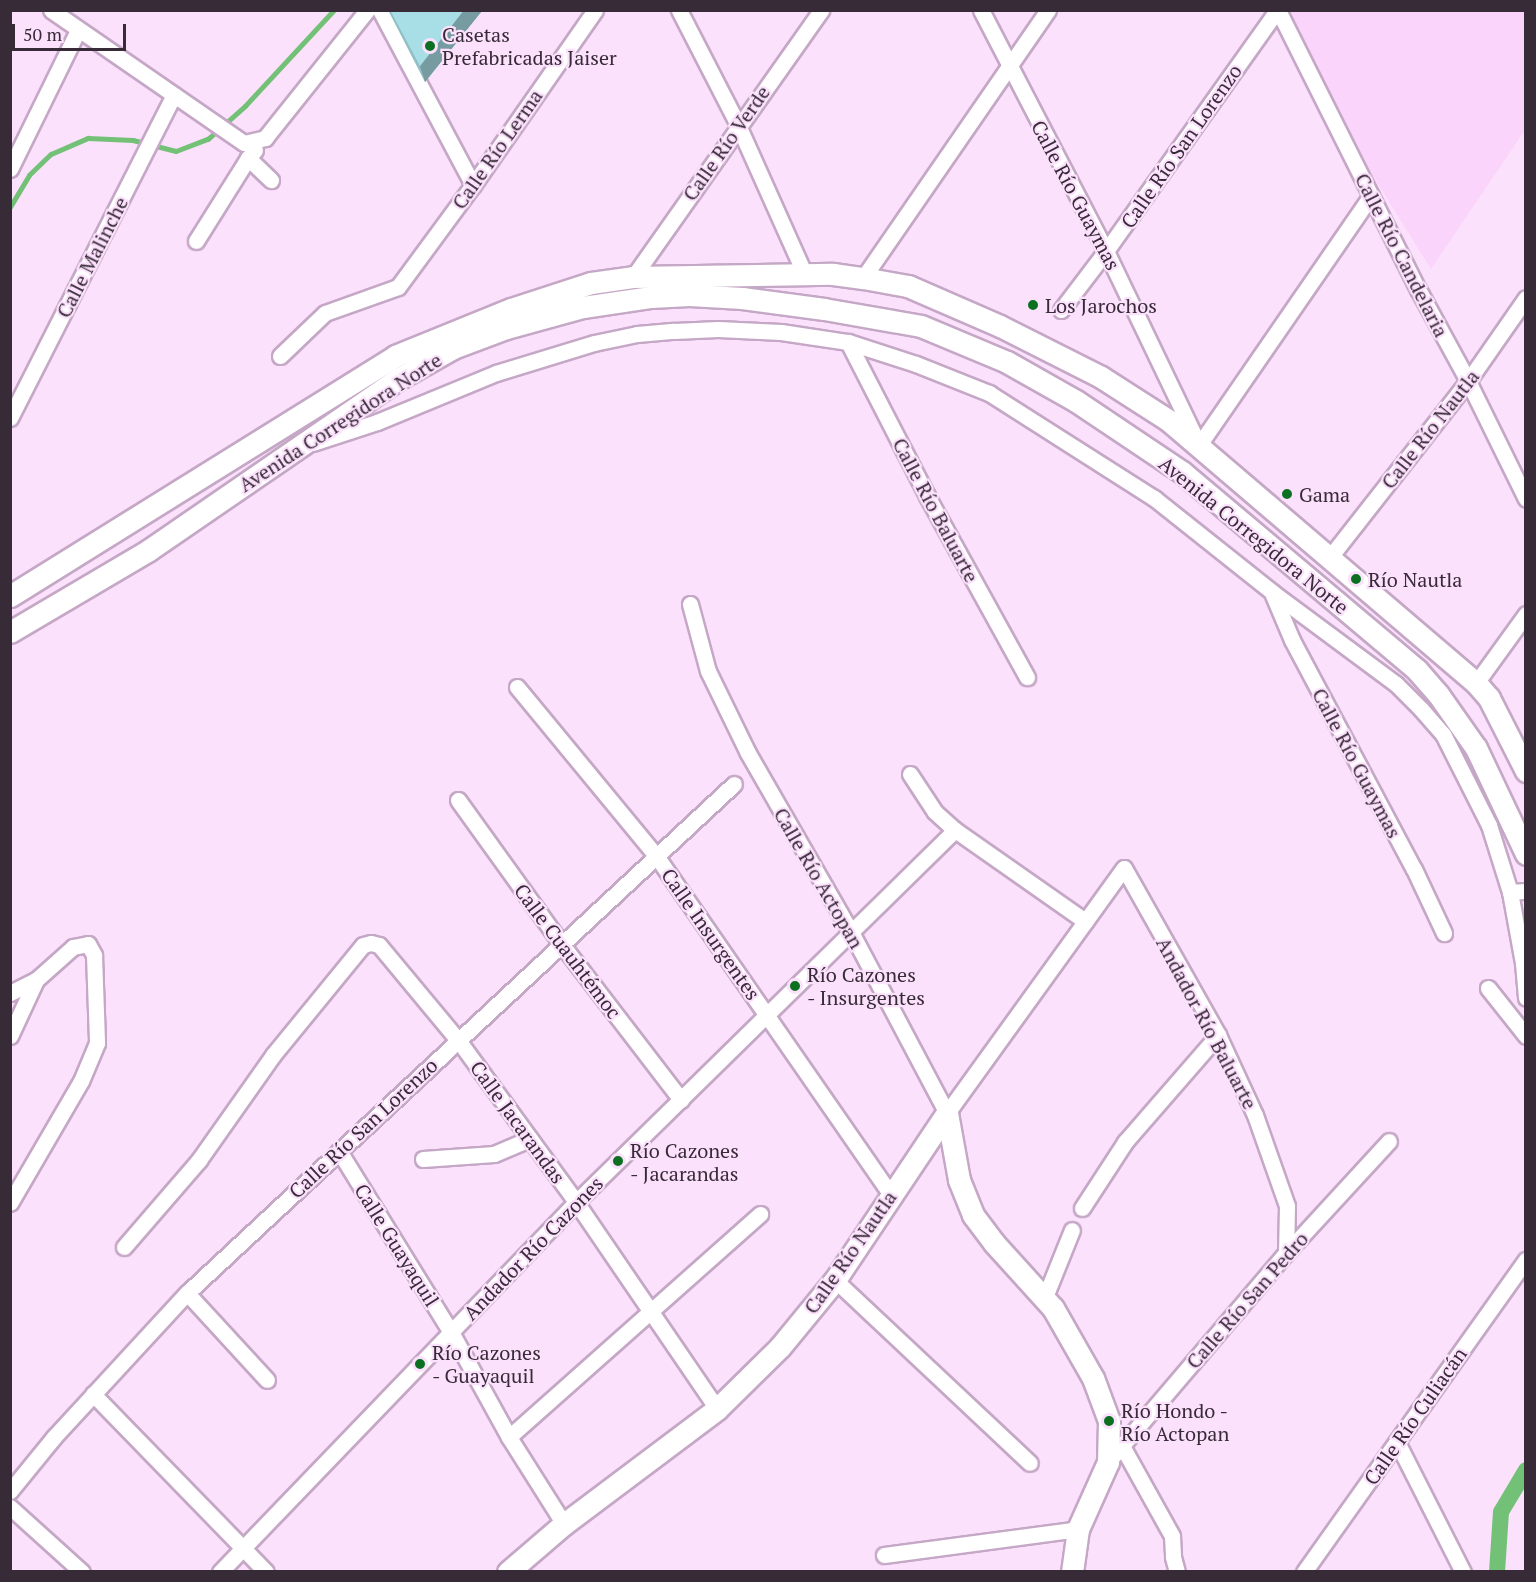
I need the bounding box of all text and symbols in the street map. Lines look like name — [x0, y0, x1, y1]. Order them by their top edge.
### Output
scale bar — [15, 12, 129, 50]
text: 50 m — [23, 22, 62, 46]
place label: Casetas Prefabricadas Jaiser — [442, 22, 617, 69]
marker: Casetas Prefabricadas Jaiser — [423, 39, 437, 53]
street label: Calle Río San Lorenzo — [1115, 59, 1247, 233]
street label: Calle Río Verde — [677, 81, 775, 205]
street label: Calle Río Lerma — [447, 84, 547, 214]
street label: Calle Río Guaymas — [1026, 116, 1126, 274]
street label: Calle Río Candelaria — [1350, 169, 1454, 341]
street label: Calle Malinche — [51, 193, 133, 321]
place label: Los Jarochos — [1045, 293, 1157, 317]
marker: Los Jarochos — [1026, 298, 1040, 312]
street label: Avenida Corregidora Norte — [234, 347, 446, 497]
street label: Calle Río Nautla — [1376, 365, 1484, 493]
street label: Calle Río Baluarte — [888, 434, 984, 586]
street label: Avenida Corregidora Norte — [1154, 451, 1354, 619]
place label: Gama — [1299, 482, 1350, 506]
marker: Gama — [1280, 487, 1294, 501]
place label: Río Nautla — [1368, 567, 1462, 591]
marker: Río Nautla — [1349, 572, 1363, 586]
street label: Calle Río Guaymas — [1307, 684, 1407, 842]
street label: Calle Río Actopan — [769, 803, 869, 953]
street label: Calle Insurgentes — [657, 864, 765, 1004]
street label: Calle Cuauhtémoc — [509, 879, 627, 1023]
street label: Andador Río Baluarte — [1152, 933, 1262, 1113]
place label: Río Cazones - Insurgentes — [807, 963, 926, 1010]
marker: Río Cazones - Insurgentes — [788, 979, 802, 993]
street label: Calle Río San Lorenzo — [284, 1053, 442, 1203]
street label: Calle Jacarandas — [465, 1056, 571, 1188]
place label: Río Cazones - Jacarandas — [630, 1138, 739, 1185]
marker: Río Cazones - Jacarandas — [611, 1154, 625, 1168]
street label: Andador Río Cazones — [458, 1171, 608, 1325]
street label: Calle Guayaquil — [350, 1179, 444, 1311]
street label: Calle Río Nautla — [799, 1186, 901, 1318]
street label: Calle Río San Pedro — [1181, 1227, 1313, 1373]
place label: Río Cazones - Guayaquil — [432, 1340, 541, 1387]
street label: Calle Río Culiacán — [1359, 1343, 1471, 1489]
marker: Río Cazones - Guayaquil — [413, 1357, 427, 1371]
place label: Río Hondo - Río Actopan — [1121, 1398, 1230, 1445]
marker: Río Hondo - Río Actopan — [1102, 1414, 1116, 1428]

